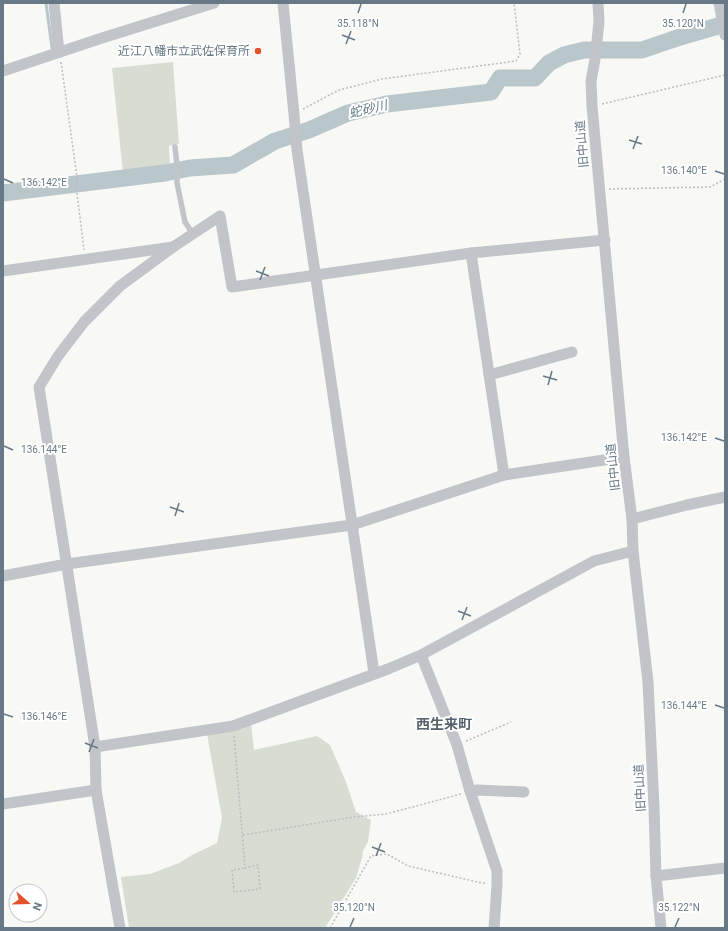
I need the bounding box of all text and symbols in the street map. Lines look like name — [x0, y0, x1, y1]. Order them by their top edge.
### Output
text: 35.118°N — [337, 18, 379, 29]
text: 35.120°N — [662, 18, 704, 29]
place label: 近江八幡市立武佐保育所 — [118, 44, 250, 58]
marker: 近江八幡市立武佐保育所 — [253, 46, 263, 56]
water label: 蛇砂川 — [347, 97, 391, 121]
street label: 旧中山道 — [573, 119, 591, 169]
text: 136.140°E — [661, 165, 707, 176]
text: 136.142°E — [21, 177, 67, 188]
text: 136.142°E — [661, 432, 707, 443]
street label: 旧中山道 — [604, 442, 622, 492]
text: 136.144°E — [21, 444, 67, 455]
text: 136.144°E — [661, 700, 707, 711]
text: 136.146°E — [21, 711, 67, 722]
district label: 西生来町 — [416, 716, 472, 732]
street label: 旧中山道 — [632, 764, 648, 812]
north arrow — [8, 883, 48, 923]
text: N — [29, 900, 44, 912]
text: 35.120°N — [333, 902, 375, 913]
text: 35.122°N — [658, 902, 700, 913]

